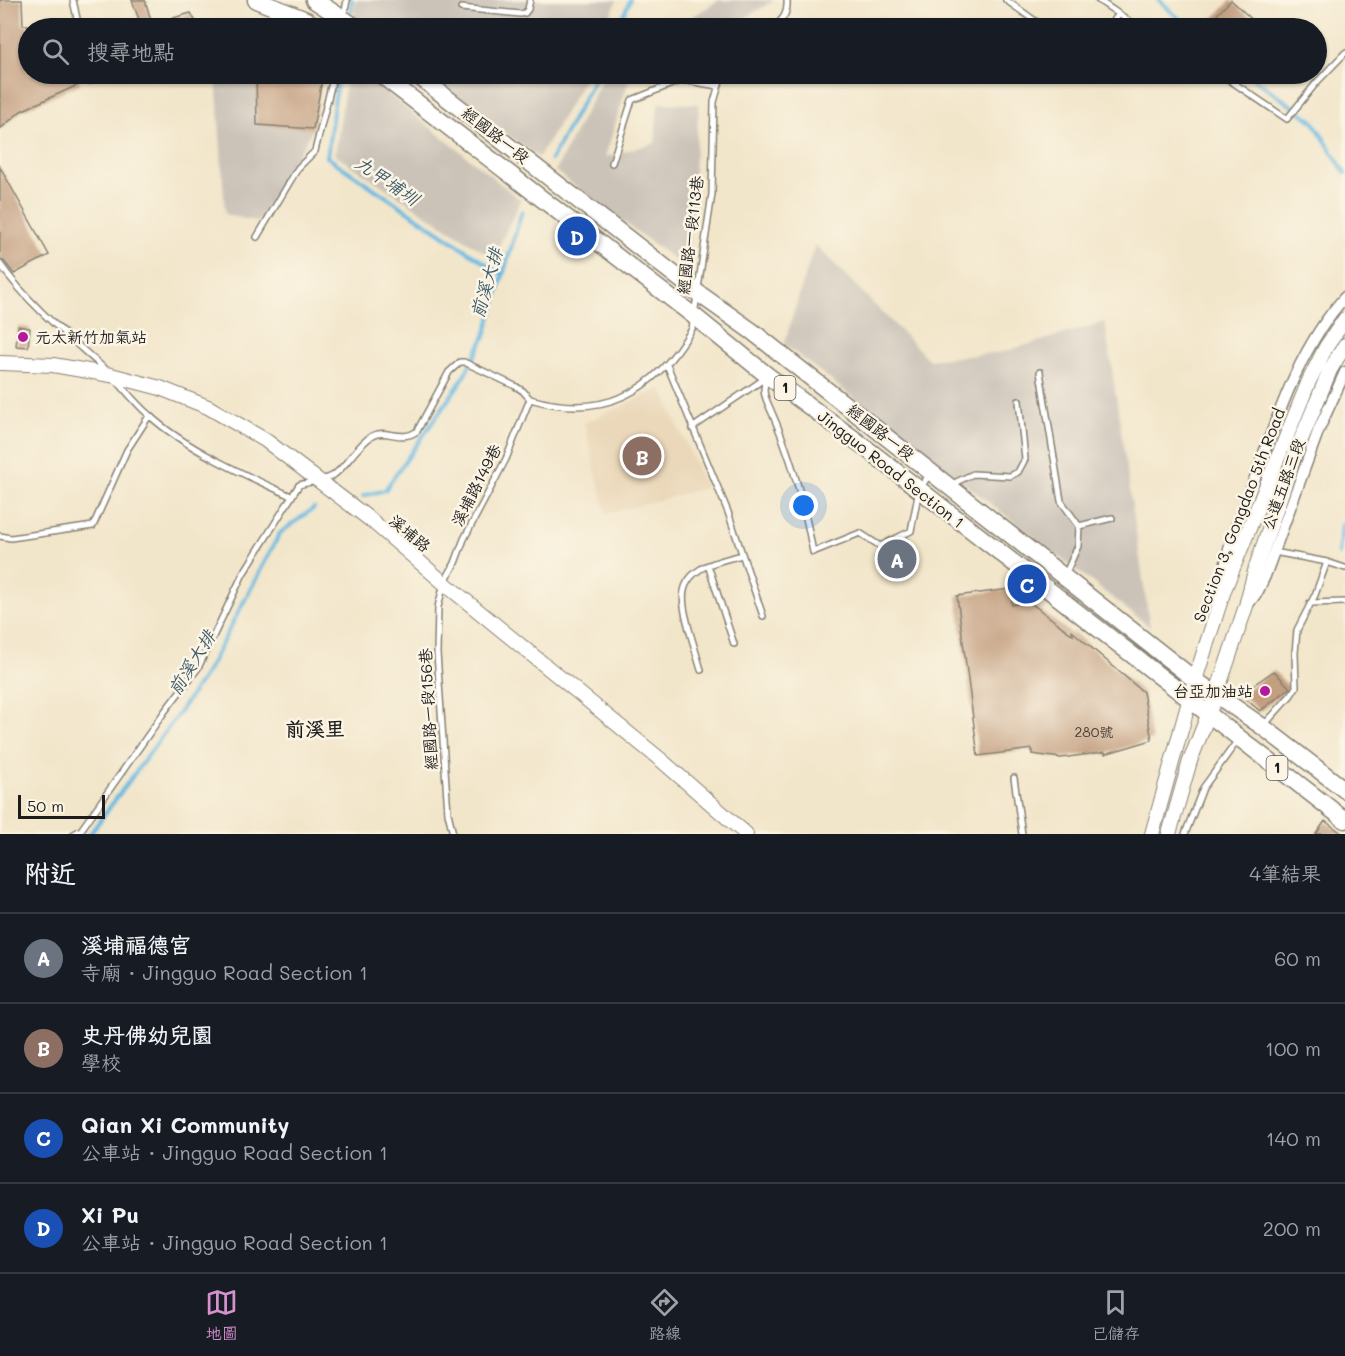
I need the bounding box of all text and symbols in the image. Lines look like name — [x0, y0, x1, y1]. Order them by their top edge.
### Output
search box — [18, 18, 1327, 84]
icon: search — [39, 35, 72, 68]
text: 搜尋地點 — [87, 37, 175, 66]
street label: 經國路一段 — [458, 102, 534, 168]
water label: 九甲埔圳 — [351, 150, 426, 211]
street label: 經國路一段113巷 — [672, 174, 707, 296]
pin: D — [558, 214, 596, 258]
water label: 前溪大排 — [465, 243, 508, 321]
place label: 元太新竹加氣站 — [35, 326, 147, 347]
marker: 元太新竹加氣站 — [16, 330, 30, 344]
road number: 1 — [774, 376, 796, 400]
street label: 經國路一段 — [843, 399, 919, 465]
street label: Jingguo Road Section 1 — [814, 405, 969, 532]
street label: Section 3, Gongdao 5th Road — [1188, 405, 1289, 625]
pin: B — [622, 434, 662, 478]
street label: 公道五路三段 — [1256, 435, 1309, 533]
street label: 溪埔路149巷 — [446, 440, 505, 530]
your location — [789, 491, 818, 520]
street label: 溪埔路 — [385, 509, 435, 556]
pin: A — [878, 536, 916, 582]
pin: C — [1008, 562, 1046, 606]
water label: 前溪大排 — [162, 624, 221, 699]
street label: 經國路一段156巷 — [414, 647, 441, 771]
place label: 台亞加油站 — [1173, 680, 1253, 701]
marker: 台亞加油站 — [1258, 684, 1272, 698]
district label: 前溪里 — [285, 715, 345, 741]
house number: 280號 — [1075, 722, 1113, 741]
road number: 1 — [1266, 756, 1288, 780]
scale bar — [18, 792, 105, 820]
text: 50 m — [27, 795, 64, 816]
text: 附近 — [24, 856, 76, 890]
text: 4筆結果 — [1249, 860, 1321, 886]
text: 溪埔福德宮 — [81, 930, 191, 959]
text: A — [37, 945, 50, 971]
text: 60 m — [1274, 945, 1321, 971]
text: 寺廟 · Jingguo Road Section 1 — [81, 959, 368, 985]
text: 史丹佛幼兒園 — [81, 1020, 213, 1049]
text: B — [37, 1035, 50, 1061]
text: 100 m — [1265, 1035, 1321, 1061]
text: 學校 — [81, 1049, 121, 1075]
text: Qian Xi Community — [81, 1110, 290, 1139]
text: C — [36, 1125, 51, 1151]
text: 140 m — [1266, 1125, 1321, 1151]
text: 公車站 · Jingguo Road Section 1 — [81, 1139, 388, 1165]
text: Xi Pu — [81, 1200, 139, 1229]
text: D — [36, 1215, 51, 1241]
text: 200 m — [1263, 1215, 1321, 1241]
text: 公車站 · Jingguo Road Section 1 — [81, 1229, 388, 1255]
tab: 地圖 — [205, 1286, 238, 1344]
tab: 路線 — [648, 1286, 681, 1344]
tab: 已儲存 — [1092, 1286, 1140, 1344]

